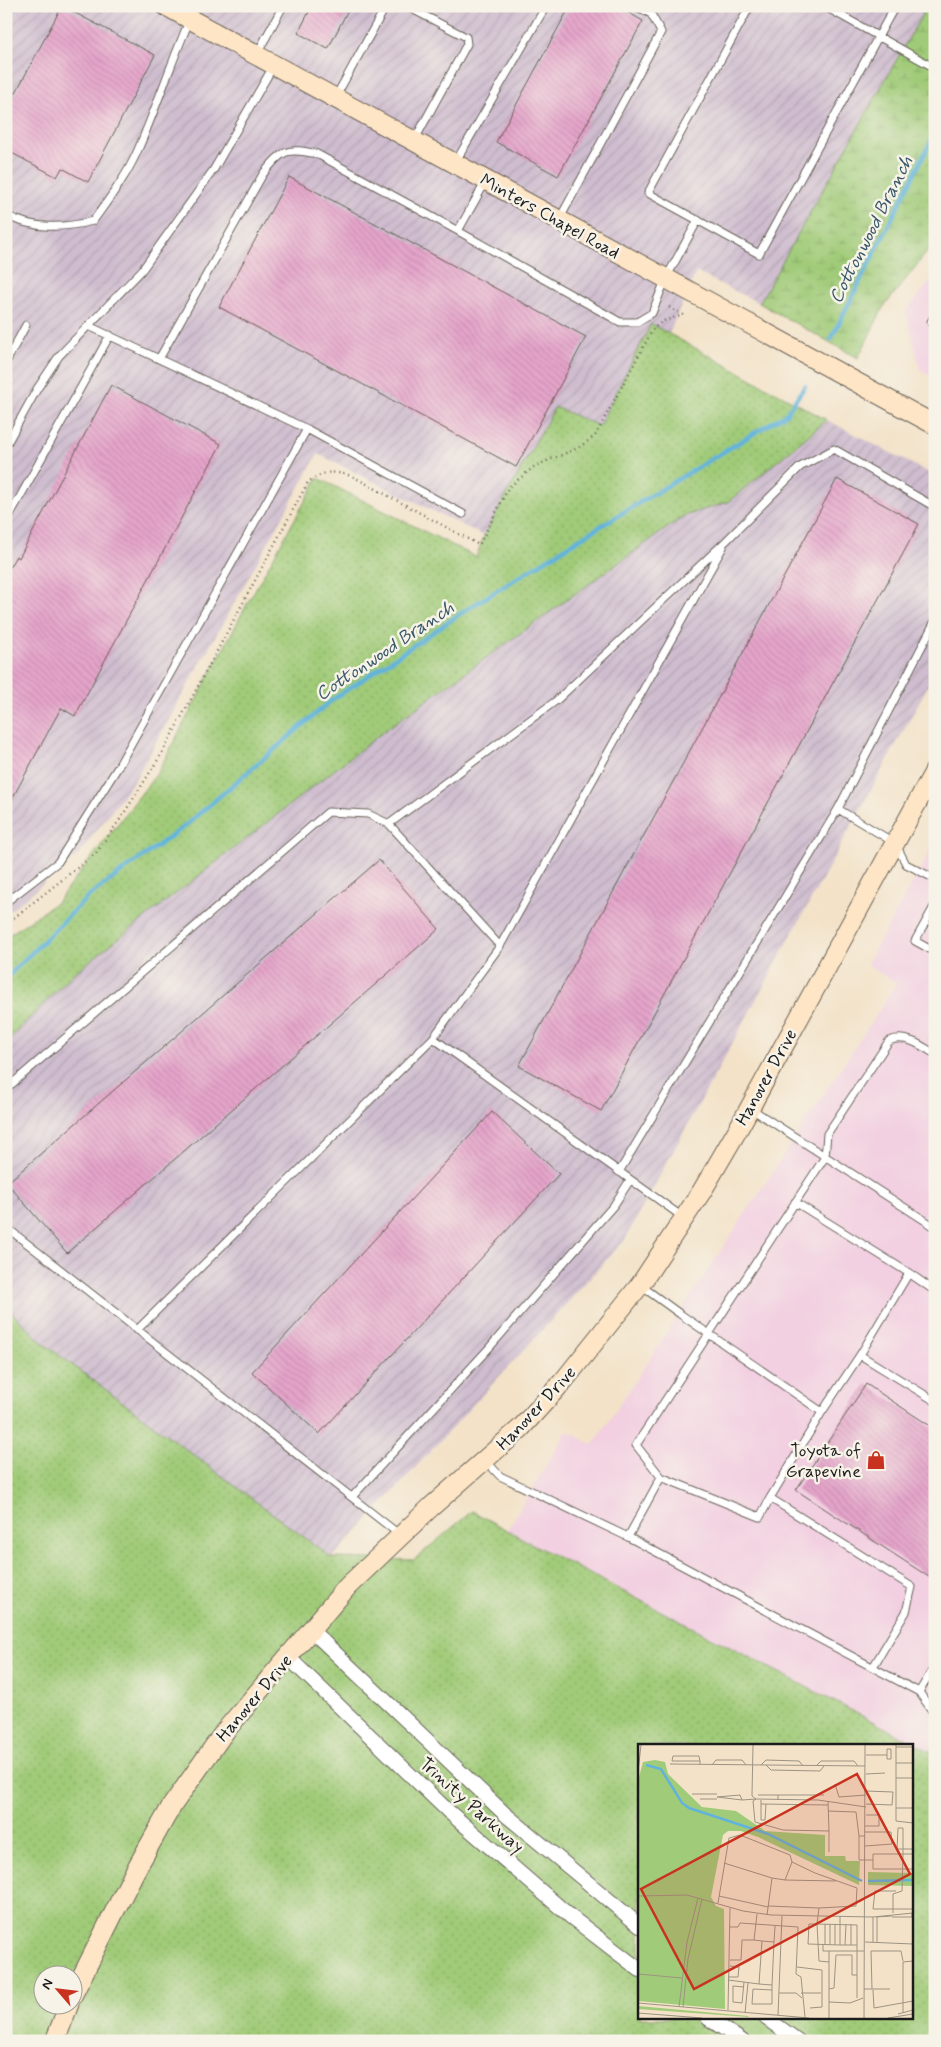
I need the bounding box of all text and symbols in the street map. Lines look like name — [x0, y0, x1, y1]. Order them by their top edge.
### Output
water label: Cottonwood Branch — [823, 151, 919, 308]
street label: Minters Chapel Road — [475, 168, 624, 265]
water label: Cottonwood Branch — [311, 595, 459, 707]
street label: Hanover Drive — [730, 1025, 803, 1130]
street label: Hanover Drive — [491, 1361, 582, 1456]
place label: Toyota of Grapevine — [786, 1439, 861, 1484]
shop icon: Toyota of Grapevine — [865, 1449, 887, 1471]
street label: Hanover Drive — [211, 1650, 298, 1747]
inset map — [638, 1744, 914, 2020]
street label: Trinity Parkway — [414, 1752, 529, 1859]
north arrow — [32, 1964, 82, 2014]
text: N — [37, 1976, 58, 1993]

